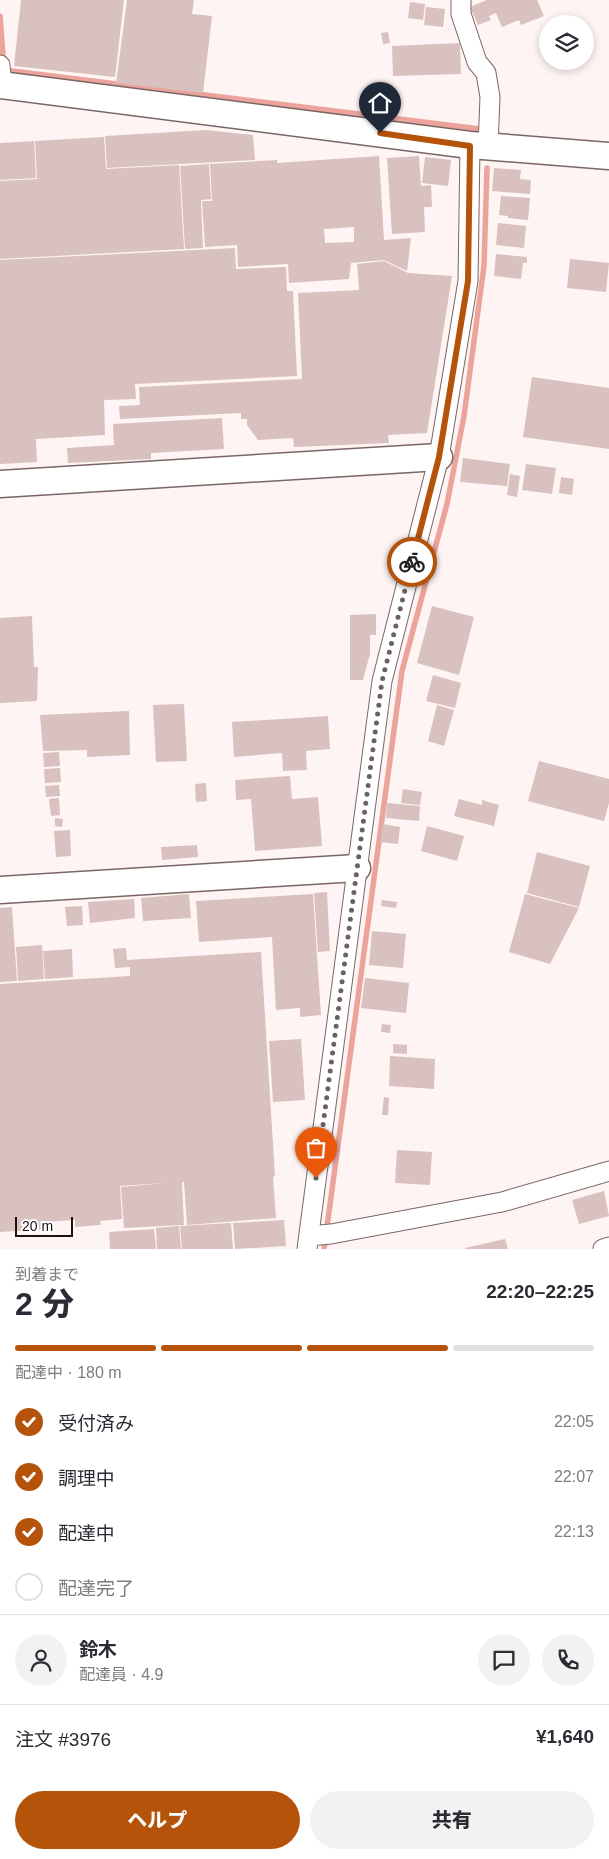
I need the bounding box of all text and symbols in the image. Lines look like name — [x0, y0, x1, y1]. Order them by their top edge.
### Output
map controls — [539, 15, 594, 70]
button: layers — [539, 15, 594, 70]
pin — [359, 82, 401, 133]
icon: home — [366, 89, 394, 117]
courier — [387, 537, 437, 587]
icon: bike — [398, 548, 426, 576]
pin — [295, 1127, 337, 1178]
icon: bag — [302, 1134, 330, 1162]
scale bar — [15, 1214, 72, 1237]
text: 20 m — [22, 1218, 53, 1234]
text: 到着まで — [15, 1266, 79, 1283]
text: 22:20–22:25 — [486, 1281, 594, 1302]
text: 2 分 — [15, 1286, 74, 1322]
text: 配達中 · 180 m — [15, 1364, 122, 1381]
icon: check — [15, 1408, 43, 1436]
text: 受付済み — [58, 1413, 134, 1434]
text: 22:05 — [554, 1413, 594, 1430]
icon: check — [15, 1463, 43, 1491]
text: 調理中 — [58, 1468, 115, 1489]
text: 22:07 — [554, 1468, 594, 1485]
icon: check — [15, 1518, 43, 1546]
text: 配達中 — [58, 1523, 115, 1544]
text: 22:13 — [554, 1523, 594, 1540]
text: 配達完了 — [58, 1578, 134, 1599]
button: person — [15, 1634, 67, 1686]
button: chat — [478, 1634, 530, 1686]
button: phone — [542, 1634, 594, 1686]
text: 鈴木 — [79, 1639, 117, 1660]
text: 配達員 · 4.9 — [79, 1666, 163, 1683]
text: ¥1,640 — [536, 1726, 594, 1747]
text: 注文 #3976 — [15, 1729, 111, 1750]
button: ヘルプ — [15, 1791, 300, 1849]
button: 共有 — [310, 1791, 594, 1849]

